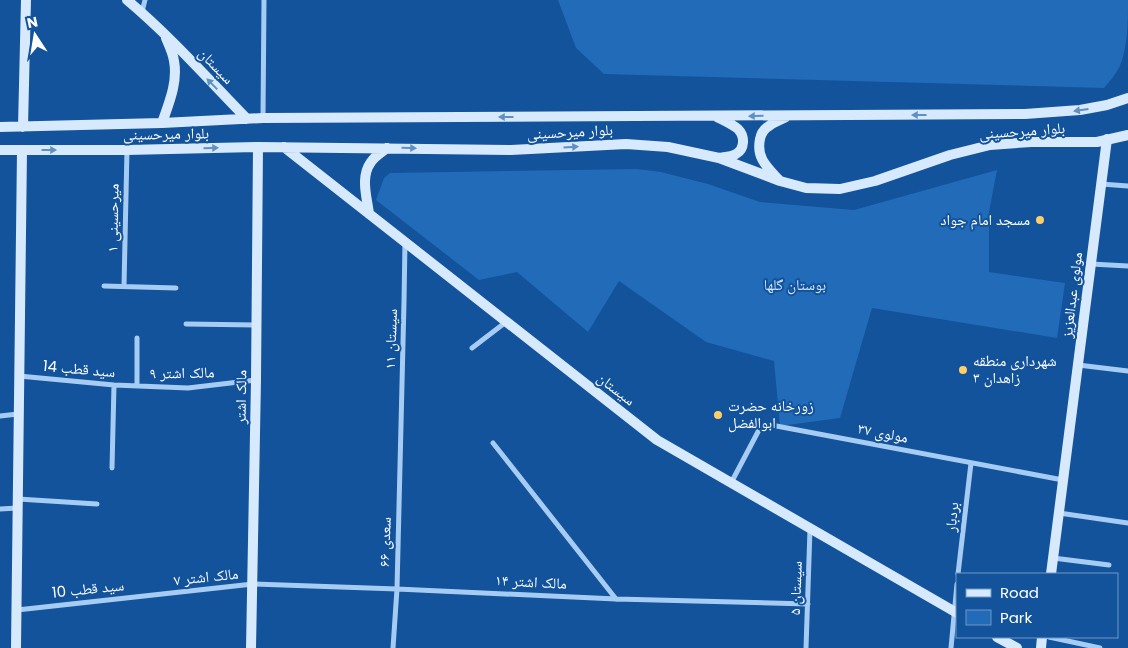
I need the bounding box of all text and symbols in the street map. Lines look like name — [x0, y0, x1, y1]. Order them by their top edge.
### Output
north arrow — [10, 10, 60, 60]
text: N — [25, 11, 40, 33]
street label: سیستان — [194, 43, 239, 89]
one-way arrow — [207, 78, 219, 90]
one-way arrow — [1073, 106, 1089, 114]
one-way arrow — [910, 111, 926, 119]
one-way arrow — [748, 112, 764, 120]
one-way arrow — [498, 113, 514, 121]
street label: بلوار میرحسینی — [978, 117, 1066, 144]
street label: بلوار میرحسینی — [526, 119, 613, 144]
street label: بلوار میرحسینی — [123, 122, 209, 145]
one-way arrow — [563, 142, 579, 150]
one-way arrow — [203, 144, 219, 152]
one-way arrow — [401, 144, 417, 152]
one-way arrow — [41, 146, 57, 154]
street label: میرحسینی ۱ — [101, 183, 124, 252]
place label: مسجد امام جواد — [940, 209, 1030, 230]
marker: مسجد امام جواد — [1034, 214, 1046, 226]
street label: مولوی عبدالعزیز — [1056, 251, 1087, 340]
park label: بوستان گلها — [764, 274, 826, 295]
street label: سیستان ۱۱ — [379, 308, 402, 370]
place label: شهرداری منطقه ۳ زاهدان — [973, 350, 1057, 388]
street label: سید قطب 14 — [42, 355, 116, 382]
street label: مالک اشتر ۹ — [149, 361, 215, 384]
marker: شهرداری منطقه ۳ زاهدان — [957, 364, 969, 376]
street label: سیستان — [593, 367, 640, 410]
street label: مالک اشتر — [230, 369, 251, 425]
place label: زورخانه حضرت ابوالفضل — [728, 395, 814, 433]
marker: زورخانه حضرت ابوالفضل — [712, 409, 724, 421]
street label: مولوی ۳۷ — [856, 417, 910, 448]
street label: بردبار — [939, 501, 964, 534]
street label: سعدی ۶۶ — [373, 517, 396, 567]
street label: سیستان ۵ — [784, 561, 807, 615]
street label: مالک اشتر ۷ — [172, 563, 240, 590]
street label: مالک اشتر ۱۴ — [495, 569, 568, 594]
legend — [956, 573, 1118, 638]
street label: سید قطب 10 — [51, 574, 125, 603]
text: Road — [1000, 582, 1039, 603]
text: Park — [1000, 607, 1032, 628]

